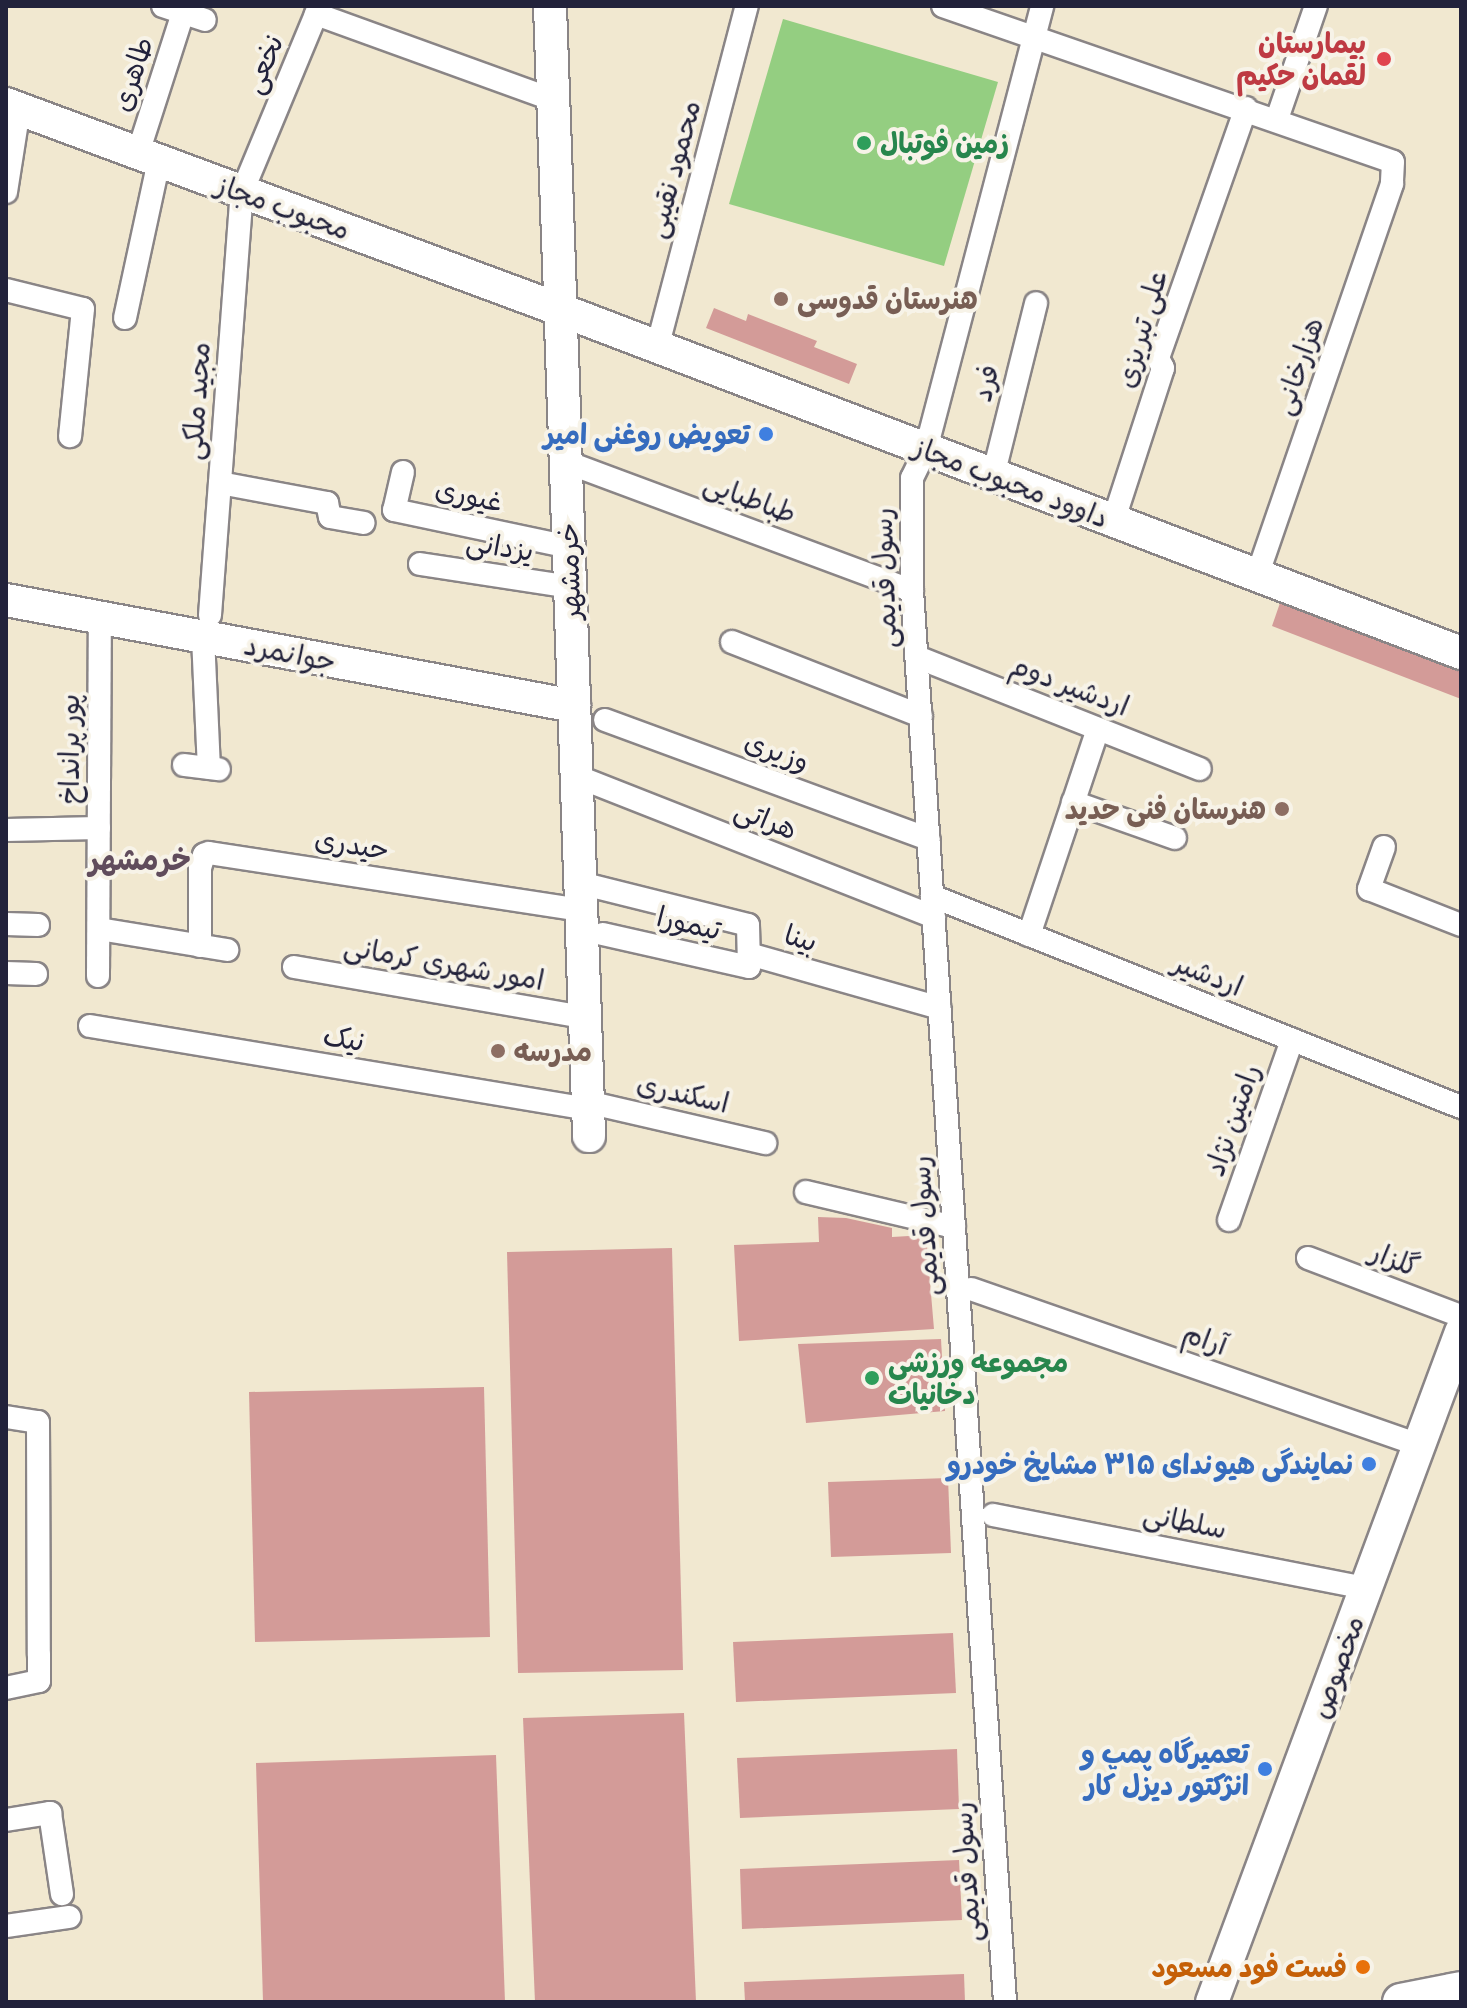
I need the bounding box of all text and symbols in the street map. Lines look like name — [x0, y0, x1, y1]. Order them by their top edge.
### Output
place label: بیمارستان لقمان حکیم — [1236, 26, 1366, 92]
street label: نخعی — [236, 29, 290, 99]
street label: طاهری — [104, 32, 160, 116]
marker: بیمارستان لقمان حکیم — [1373, 48, 1395, 70]
street label: محمود نقیبی — [638, 96, 708, 242]
place label: زمین فوتبال — [880, 126, 1009, 160]
marker: زمین فوتبال — [855, 134, 873, 152]
street label: محبوب مجاز — [212, 167, 354, 247]
street label: علی تبریزی — [1108, 266, 1174, 392]
place label: هنرستان قدوسی — [797, 282, 978, 316]
marker: هنرستان قدوسی — [772, 290, 790, 308]
street label: هزارخانی — [1266, 313, 1330, 419]
street label: مجید ملکی — [175, 341, 217, 461]
street label: فرد — [964, 361, 1006, 405]
place label: تعویض روغنی امیر — [543, 417, 750, 451]
marker: تعویض روغنی امیر — [757, 425, 775, 443]
street label: داوود محبوب مجاز — [909, 429, 1113, 535]
street label: طباطبایی — [699, 466, 801, 530]
street label: غیوری — [432, 471, 506, 519]
street label: رسول قدیمی — [865, 507, 903, 649]
street label: خرمشهر — [551, 522, 587, 620]
street label: یزدانی — [464, 524, 536, 568]
street label: جوانمرد — [241, 628, 339, 678]
street label: اردشیر دوم — [1006, 647, 1134, 723]
street label: پور پرانداخ — [52, 694, 86, 804]
street label: وزیری — [740, 724, 814, 778]
street label: هراتی — [730, 792, 802, 846]
place label: هنرستان فنی حدید — [1065, 792, 1266, 826]
marker: هنرستان فنی حدید — [1273, 800, 1291, 818]
street label: حیدری — [312, 822, 392, 866]
district label: خرمشهر — [89, 842, 191, 878]
street label: تیمورا — [654, 899, 724, 947]
street label: بینا — [781, 917, 821, 959]
street label: امور شهری کرمانی — [341, 929, 547, 997]
street label: اردشیر — [1168, 945, 1248, 1003]
street label: نیک — [321, 1018, 367, 1058]
place label: مدرسه — [514, 1034, 592, 1068]
marker: مدرسه — [489, 1042, 507, 1060]
street label: رامتین نژاد — [1197, 1060, 1267, 1180]
street label: اسکندری — [634, 1066, 732, 1120]
street label: رسول قدیمی — [902, 1155, 946, 1297]
street label: گلزار — [1366, 1234, 1424, 1284]
street label: آرام — [1178, 1316, 1232, 1362]
place label: مجموعه ورزشی دخانیات — [888, 1345, 1068, 1411]
marker: مجموعه ورزشی دخانیات — [863, 1369, 881, 1387]
place label: نمایندگی هیوندای ۳۱۵ مشایخ خودرو — [947, 1447, 1353, 1481]
marker: نمایندگی هیوندای ۳۱۵ مشایخ خودرو — [1360, 1455, 1378, 1473]
street label: سلطانی — [1140, 1496, 1230, 1546]
street label: مخصوص — [1303, 1611, 1371, 1723]
place label: تعمیرگاه پمپ و انژکتور دیزل کار — [1081, 1736, 1249, 1802]
marker: تعمیرگاه پمپ و انژکتور دیزل کار — [1256, 1760, 1274, 1778]
street label: رسول قدیمی — [944, 1801, 988, 1943]
place label: فست فود مسعود — [1151, 1950, 1347, 1984]
marker: فست فود مسعود — [1354, 1958, 1372, 1976]

